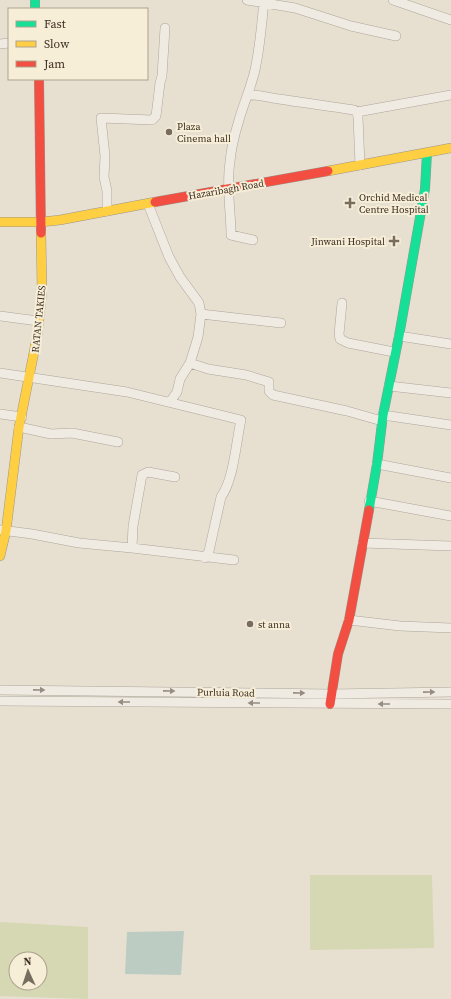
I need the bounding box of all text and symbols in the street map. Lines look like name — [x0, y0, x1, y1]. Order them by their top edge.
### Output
legend — [8, 8, 148, 80]
text: Fast — [44, 16, 66, 32]
text: Slow — [44, 36, 70, 52]
text: Jam — [43, 56, 65, 72]
place label: Plaza Cinema hall — [177, 120, 231, 145]
marker: Plaza Cinema hall — [164, 127, 174, 137]
street label: Hazaribagh Road — [187, 176, 265, 203]
place label: Orchid Medical Centre Hospital — [359, 191, 429, 216]
marker: Orchid Medical Centre Hospital — [344, 197, 356, 209]
place label: Jinwani Hospital — [310, 235, 385, 248]
marker: Jinwani Hospital — [388, 235, 400, 247]
street label: RATAN TAKIES — [29, 285, 48, 353]
place label: st anna — [258, 618, 291, 631]
marker: st anna — [245, 619, 255, 629]
street label: Purluia Road — [197, 685, 255, 700]
one-way arrow — [33, 687, 46, 693]
one-way arrow — [163, 688, 176, 694]
one-way arrow — [423, 689, 436, 695]
one-way arrow — [293, 690, 306, 696]
one-way arrow — [117, 699, 130, 705]
one-way arrow — [247, 700, 260, 706]
one-way arrow — [377, 701, 390, 707]
north arrow — [8, 951, 48, 991]
text: N — [23, 954, 32, 969]

